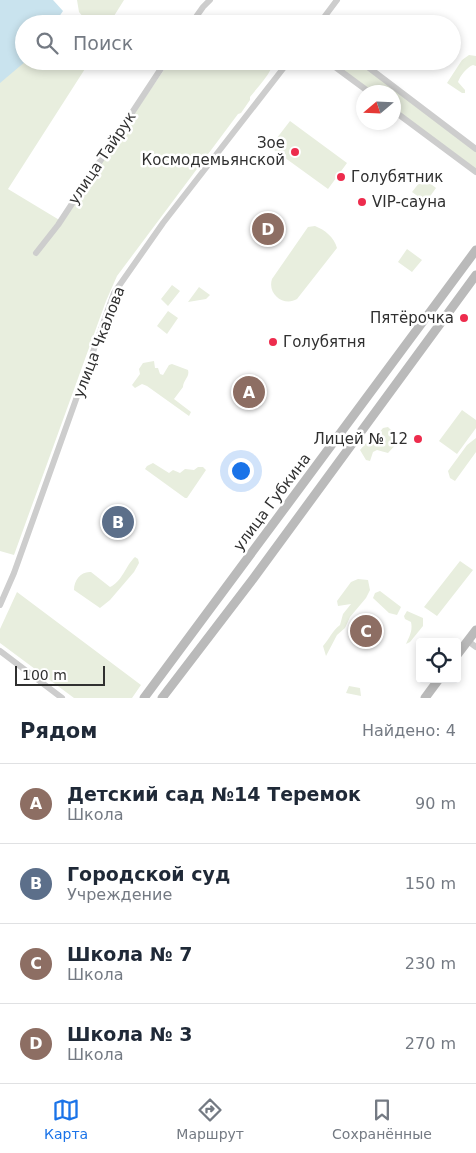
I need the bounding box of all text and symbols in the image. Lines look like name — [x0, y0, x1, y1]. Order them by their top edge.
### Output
search box — [15, 15, 461, 70]
icon: search — [33, 29, 61, 57]
text: Поиск — [73, 32, 133, 54]
north arrow — [356, 85, 401, 130]
street label: улица Тайрук — [64, 108, 140, 208]
place label: Зое Космодемьянской — [142, 134, 285, 169]
marker: Зое Космодемьянской — [289, 146, 301, 158]
place label: Голубятник — [351, 168, 443, 186]
marker: Голубятник — [335, 171, 347, 183]
place label: VIP-сауна — [372, 193, 446, 211]
marker: VIP-сауна — [356, 196, 368, 208]
pin: D — [252, 210, 284, 248]
street label: улица Чкалова — [70, 284, 128, 400]
place label: Пятёрочка — [370, 309, 454, 327]
marker: Пятёрочка — [458, 312, 470, 324]
place label: Голубятня — [283, 333, 366, 351]
marker: Голубятня — [267, 336, 279, 348]
pin: A — [233, 373, 265, 411]
place label: Лицей № 12 — [314, 430, 408, 448]
marker: Лицей № 12 — [412, 433, 424, 445]
street label: улица Губкина — [229, 450, 315, 554]
your location — [228, 458, 254, 484]
pin: B — [102, 503, 134, 541]
pin: C — [350, 612, 382, 650]
map controls — [416, 638, 461, 683]
button: locate — [416, 638, 461, 683]
scale bar — [15, 663, 105, 686]
text: 100 m — [22, 667, 67, 683]
text: Рядом — [20, 719, 97, 743]
text: Найдено: 4 — [362, 721, 456, 740]
text: Детский сад №14 Теремок — [67, 783, 361, 805]
text: A — [30, 794, 42, 813]
text: 90 m — [415, 794, 456, 813]
text: Школа — [67, 805, 124, 824]
text: Городской суд — [67, 863, 230, 885]
text: B — [30, 874, 42, 893]
text: 150 m — [405, 874, 456, 893]
text: Учреждение — [67, 885, 172, 904]
text: Школа № 7 — [67, 943, 192, 965]
text: C — [30, 954, 42, 973]
text: 230 m — [405, 954, 456, 973]
text: Школа — [67, 965, 124, 984]
text: Школа № 3 — [67, 1023, 192, 1045]
text: D — [29, 1034, 43, 1053]
text: 270 m — [405, 1034, 456, 1053]
text: Школа — [67, 1045, 124, 1064]
tab: Карта — [44, 1096, 88, 1142]
tab: Маршрут — [176, 1096, 244, 1142]
tab: Сохранённые — [332, 1096, 432, 1142]

